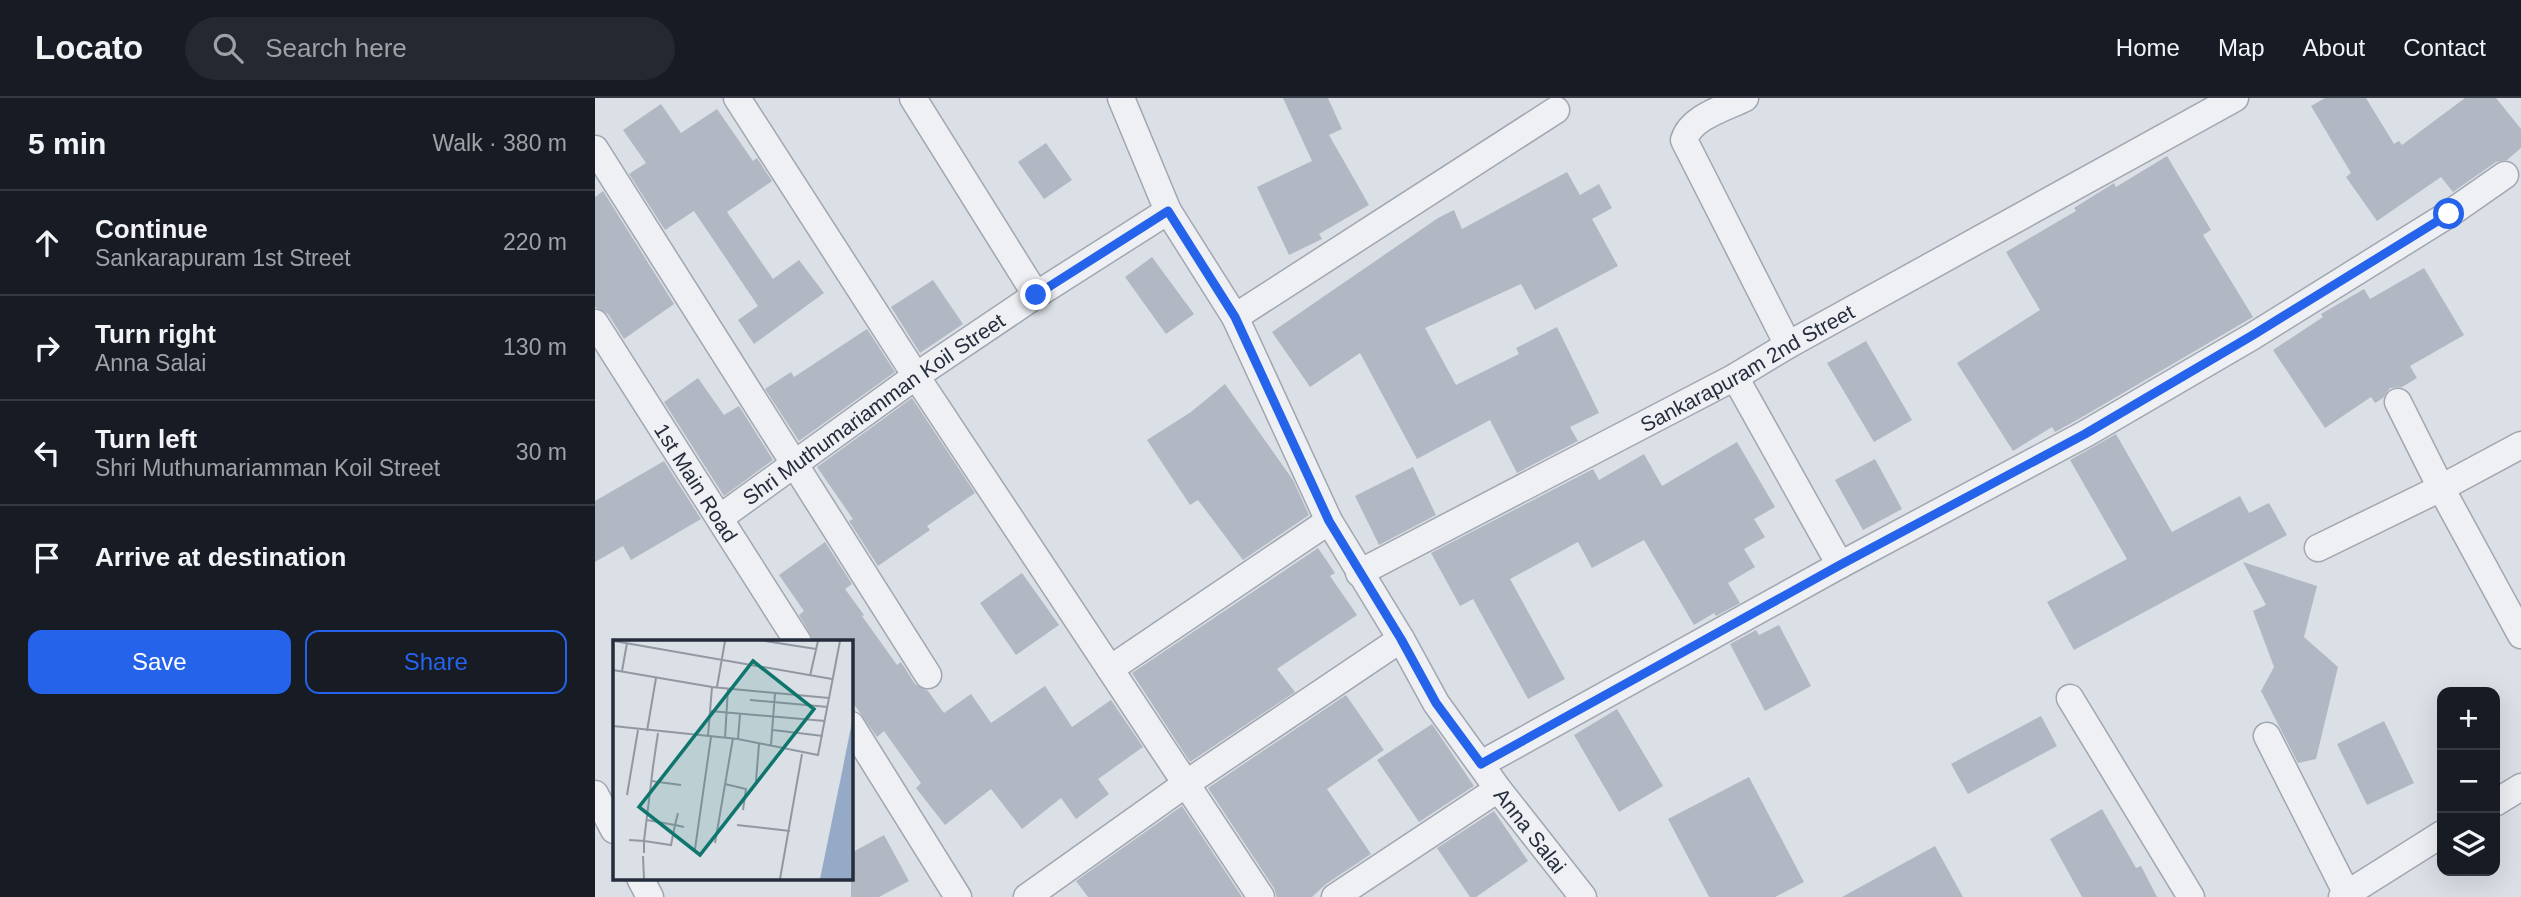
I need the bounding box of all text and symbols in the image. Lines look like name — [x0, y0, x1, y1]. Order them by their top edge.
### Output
search box — [185, 17, 675, 80]
text: Locato — [35, 29, 143, 66]
icon: search — [209, 29, 247, 67]
text: Search here — [265, 33, 407, 63]
text: Home — [2116, 34, 2180, 61]
text: Map — [2218, 34, 2265, 61]
text: About — [2303, 34, 2365, 61]
text: Contact — [2403, 34, 2486, 61]
text: 5 min — [28, 127, 106, 160]
text: Walk · 380 m — [432, 130, 567, 156]
route start — [2433, 198, 2464, 229]
text: Continue — [95, 214, 208, 244]
icon: ahead — [28, 224, 66, 262]
text: 220 m — [503, 229, 567, 255]
text: Sankarapuram 1st Street — [95, 245, 351, 271]
route end — [1020, 279, 1051, 310]
street label: Sankarapuram 2nd Street — [1636, 299, 1858, 436]
street label: Shri Muthumariamman Koil Street — [738, 308, 1009, 509]
text: Turn right — [95, 319, 216, 349]
icon: right — [28, 329, 66, 367]
text: 130 m — [503, 334, 567, 360]
text: Anna Salai — [95, 350, 206, 376]
street label: 1st Main Road — [650, 419, 743, 546]
text: Turn left — [95, 424, 197, 454]
icon: left — [28, 434, 66, 472]
text: 30 m — [516, 439, 567, 465]
text: Shri Muthumariamman Koil Street — [95, 455, 440, 481]
icon: arrive — [28, 539, 66, 577]
text: Arrive at destination — [95, 542, 346, 572]
button: Save — [28, 630, 291, 694]
button: Share — [305, 630, 567, 694]
inset map — [613, 640, 852, 880]
map controls — [2437, 687, 2500, 876]
button: + — [2437, 687, 2500, 750]
button: − — [2437, 750, 2500, 813]
street label: Anna Salai — [1490, 783, 1571, 877]
button: layers — [2437, 813, 2500, 876]

